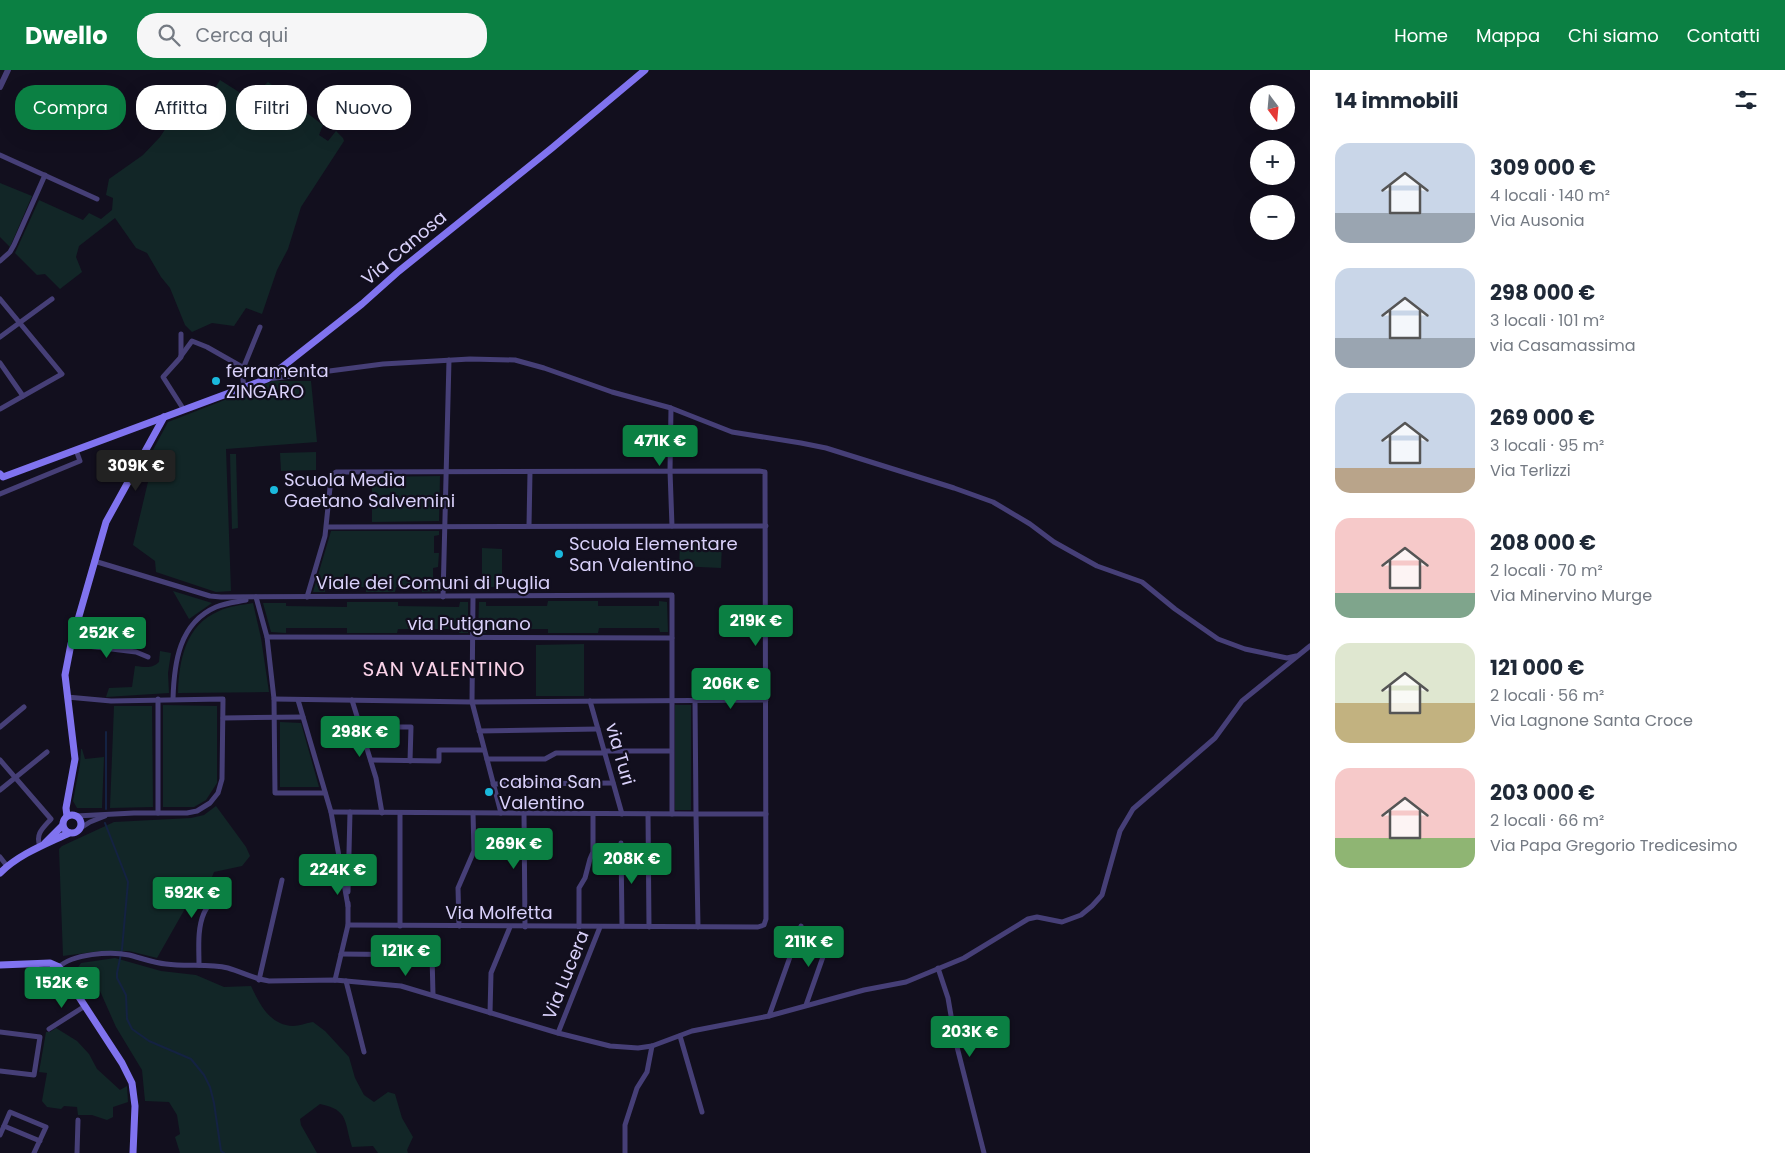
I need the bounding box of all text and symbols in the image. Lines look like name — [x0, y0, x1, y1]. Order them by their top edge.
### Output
search box — [137, 13, 487, 58]
text: Dwello — [25, 19, 107, 52]
icon: search — [155, 21, 183, 49]
text: Cerca qui — [195, 22, 288, 49]
text: Home — [1394, 23, 1448, 48]
text: Mappa — [1476, 23, 1540, 48]
text: Chi siamo — [1568, 23, 1659, 48]
text: Contatti — [1687, 23, 1760, 48]
chip: Compra — [15, 85, 126, 130]
chip: Affitta — [136, 85, 226, 130]
chip: Filtri — [236, 85, 307, 130]
chip: Nuovo — [317, 85, 411, 130]
north arrow — [1250, 85, 1295, 130]
map controls — [1250, 85, 1295, 240]
text: 14 immobili — [1335, 86, 1458, 115]
icon: filters — [1732, 86, 1760, 114]
button: + — [1250, 140, 1295, 185]
text: 309 000 € — [1490, 153, 1596, 182]
icon: home — [1375, 163, 1435, 223]
text: 4 locali · 140 m² — [1490, 184, 1610, 207]
button: − — [1250, 195, 1295, 240]
street label: Via Canosa — [356, 205, 452, 291]
text: Via Ausonia — [1490, 209, 1584, 232]
text: 298 000 € — [1490, 278, 1595, 307]
icon: home — [1375, 288, 1435, 348]
text: 3 locali · 101 m² — [1490, 309, 1605, 332]
text: via Casamassima — [1490, 334, 1636, 357]
place label: ferramenta ZINGARO — [226, 358, 329, 404]
marker: ferramenta ZINGARO — [210, 375, 222, 387]
text: 269 000 € — [1490, 403, 1595, 432]
icon: home — [1375, 413, 1435, 473]
pin: 471K € — [619, 424, 701, 467]
text: 471K € — [634, 429, 686, 452]
text: 3 locali · 95 m² — [1490, 434, 1604, 457]
pin: 309K € — [95, 450, 177, 492]
text: 309K € — [107, 454, 165, 477]
text: Via Terlizzi — [1490, 459, 1571, 482]
place label: Scuola Media Gaetano Salvemini — [284, 467, 455, 513]
marker: Scuola Media Gaetano Salvemini — [268, 484, 280, 496]
text: 208 000 € — [1490, 528, 1596, 557]
place label: Scuola Elementare San Valentino — [569, 531, 738, 577]
icon: home — [1375, 538, 1435, 598]
marker: Scuola Elementare San Valentino — [553, 548, 565, 560]
text: 2 locali · 70 m² — [1490, 559, 1603, 582]
street label: Viale dei Comuni di Puglia — [316, 570, 550, 595]
text: Via Minervino Murge — [1490, 584, 1652, 607]
pin: 219K € — [715, 604, 797, 647]
text: 219K € — [730, 609, 782, 632]
street label: via Putignano — [407, 611, 531, 636]
pin: 252K € — [66, 616, 148, 659]
text: 252K € — [79, 621, 135, 644]
text: 121 000 € — [1490, 653, 1584, 682]
district label: SAN VALENTINO — [362, 655, 526, 683]
icon: home — [1375, 663, 1435, 723]
pin: 206K € — [690, 668, 772, 710]
text: 206K € — [702, 672, 760, 695]
text: 2 locali · 56 m² — [1490, 684, 1604, 707]
text: Via Lagnone Santa Croce — [1490, 709, 1693, 732]
pin: 298K € — [319, 716, 401, 758]
text: 298K € — [332, 720, 388, 743]
street label: via Turi — [600, 720, 641, 788]
place label: cabina San Valentino — [499, 769, 601, 815]
text: 203 000 € — [1490, 778, 1595, 807]
marker: cabina San Valentino — [483, 786, 495, 798]
icon: home — [1375, 788, 1435, 848]
text: 2 locali · 66 m² — [1490, 809, 1604, 832]
pin: 269K € — [473, 828, 555, 870]
text: 269K € — [486, 832, 542, 855]
text: Via Papa Gregorio Tredicesimo — [1490, 834, 1738, 857]
pin: 208K € — [591, 842, 673, 885]
text: 208K € — [603, 847, 661, 870]
pin: 224K € — [297, 854, 379, 896]
text: 224K € — [310, 858, 366, 881]
pin: 592K € — [151, 876, 233, 919]
text: 592K € — [164, 881, 220, 904]
street label: Via Molfetta — [445, 900, 553, 925]
pin: 211K € — [768, 926, 850, 968]
street label: Via Lucera — [536, 927, 595, 1023]
text: 211K € — [785, 930, 833, 953]
pin: 121K € — [365, 934, 447, 977]
text: 121K € — [382, 939, 430, 962]
pin: 152K € — [21, 966, 103, 1009]
text: 152K € — [36, 971, 88, 994]
pin: 203K € — [929, 1016, 1011, 1058]
text: 203K € — [942, 1020, 998, 1043]

